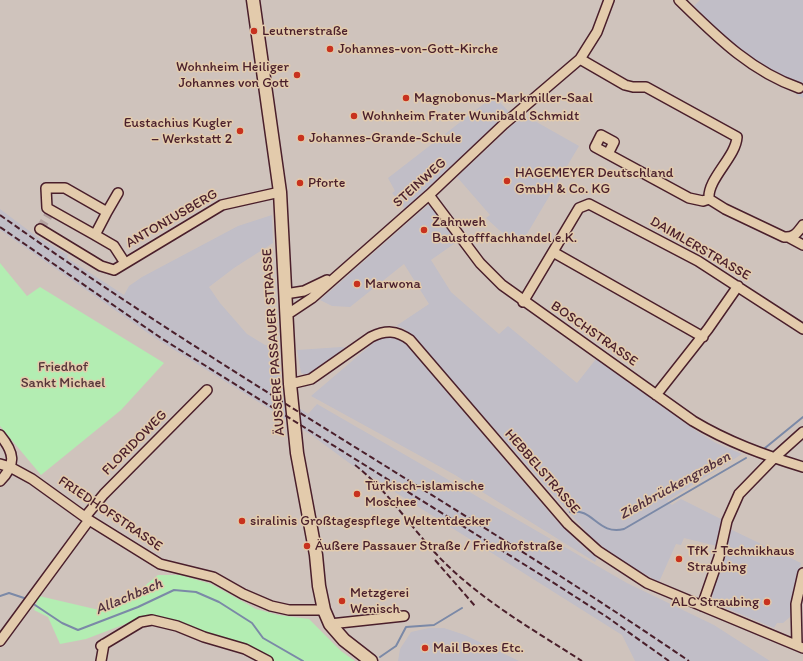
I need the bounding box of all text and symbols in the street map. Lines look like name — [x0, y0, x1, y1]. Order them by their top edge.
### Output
place label: Leutnerstraße — [262, 23, 348, 39]
marker: Leutnerstraße — [249, 26, 259, 36]
place label: Johannes-von-Gott-Kirche — [338, 41, 498, 57]
marker: Johannes-von-Gott-Kirche — [325, 44, 335, 54]
place label: Wohnheim Heiliger Johannes von Gott — [176, 59, 289, 92]
marker: Wohnheim Heiliger Johannes von Gott — [292, 70, 302, 80]
place label: Magnobonus-Markmiller-Saal — [414, 90, 593, 106]
marker: Magnobonus-Markmiller-Saal — [401, 93, 411, 103]
place label: Wohnheim Frater Wunibald Schmidt — [362, 108, 579, 124]
marker: Wohnheim Frater Wunibald Schmidt — [349, 111, 359, 121]
place label: Eustachius Kugler – Werkstatt 2 — [124, 115, 232, 148]
marker: Eustachius Kugler – Werkstatt 2 — [235, 126, 245, 136]
place label: Johannes-Grande-Schule — [309, 130, 461, 146]
marker: Johannes-Grande-Schule — [296, 133, 306, 143]
street label: STEINWEG — [390, 155, 450, 211]
place label: HAGEMEYER Deutschland GmbH & Co. KG — [515, 165, 673, 198]
place label: Pforte — [308, 175, 345, 191]
marker: HAGEMEYER Deutschland GmbH & Co. KG — [502, 176, 512, 186]
marker: Pforte — [295, 178, 305, 188]
street label: ANTONIUSBERG — [123, 186, 221, 252]
street label: DAIMLERSTRASSE — [647, 213, 753, 285]
place label: Zahnweh Baustofffachhandel e.K. — [432, 214, 577, 246]
marker: Zahnweh Baustofffachhandel e.K. — [419, 225, 429, 235]
street label: ÄUSSERE PASSAUER STRASSE — [259, 248, 289, 436]
place label: Marwona — [365, 276, 421, 292]
marker: Marwona — [352, 279, 362, 289]
street label: BOSCHSTRASSE — [547, 298, 641, 370]
park label: Friedhof Sankt Michael — [21, 359, 105, 392]
street label: FLORIDOWEG — [99, 407, 171, 479]
street label: HEBBELSTRASSE — [501, 426, 583, 518]
water label: Ziehbrückengraben — [616, 448, 734, 524]
street label: FRIEDHOFSTRASSE — [55, 473, 165, 555]
place label: Türkisch-islamische Moschee — [365, 478, 484, 510]
marker: Türkisch-islamische Moschee — [352, 489, 362, 499]
place label: siralinis Großtagespflege Weltentdecker — [250, 513, 490, 529]
marker: siralinis Großtagespflege Weltentdecker — [237, 516, 247, 526]
place label: Äußere Passauer Straße / Friedhofstraße — [315, 538, 563, 554]
marker: Äußere Passauer Straße / Friedhofstraße — [302, 541, 312, 551]
place label: TfK - Technikhaus Straubing — [687, 543, 794, 576]
marker: TfK - Technikhaus Straubing — [674, 554, 684, 564]
water label: Allachbach — [93, 575, 165, 619]
place label: Metzgerei Wenisch — [350, 585, 409, 618]
place label: ALC Straubing — [672, 594, 759, 610]
marker: Metzgerei Wenisch — [337, 596, 347, 606]
marker: ALC Straubing — [762, 597, 772, 607]
place label: Mail Boxes Etc. — [433, 640, 524, 656]
marker: Mail Boxes Etc. — [420, 643, 430, 653]

